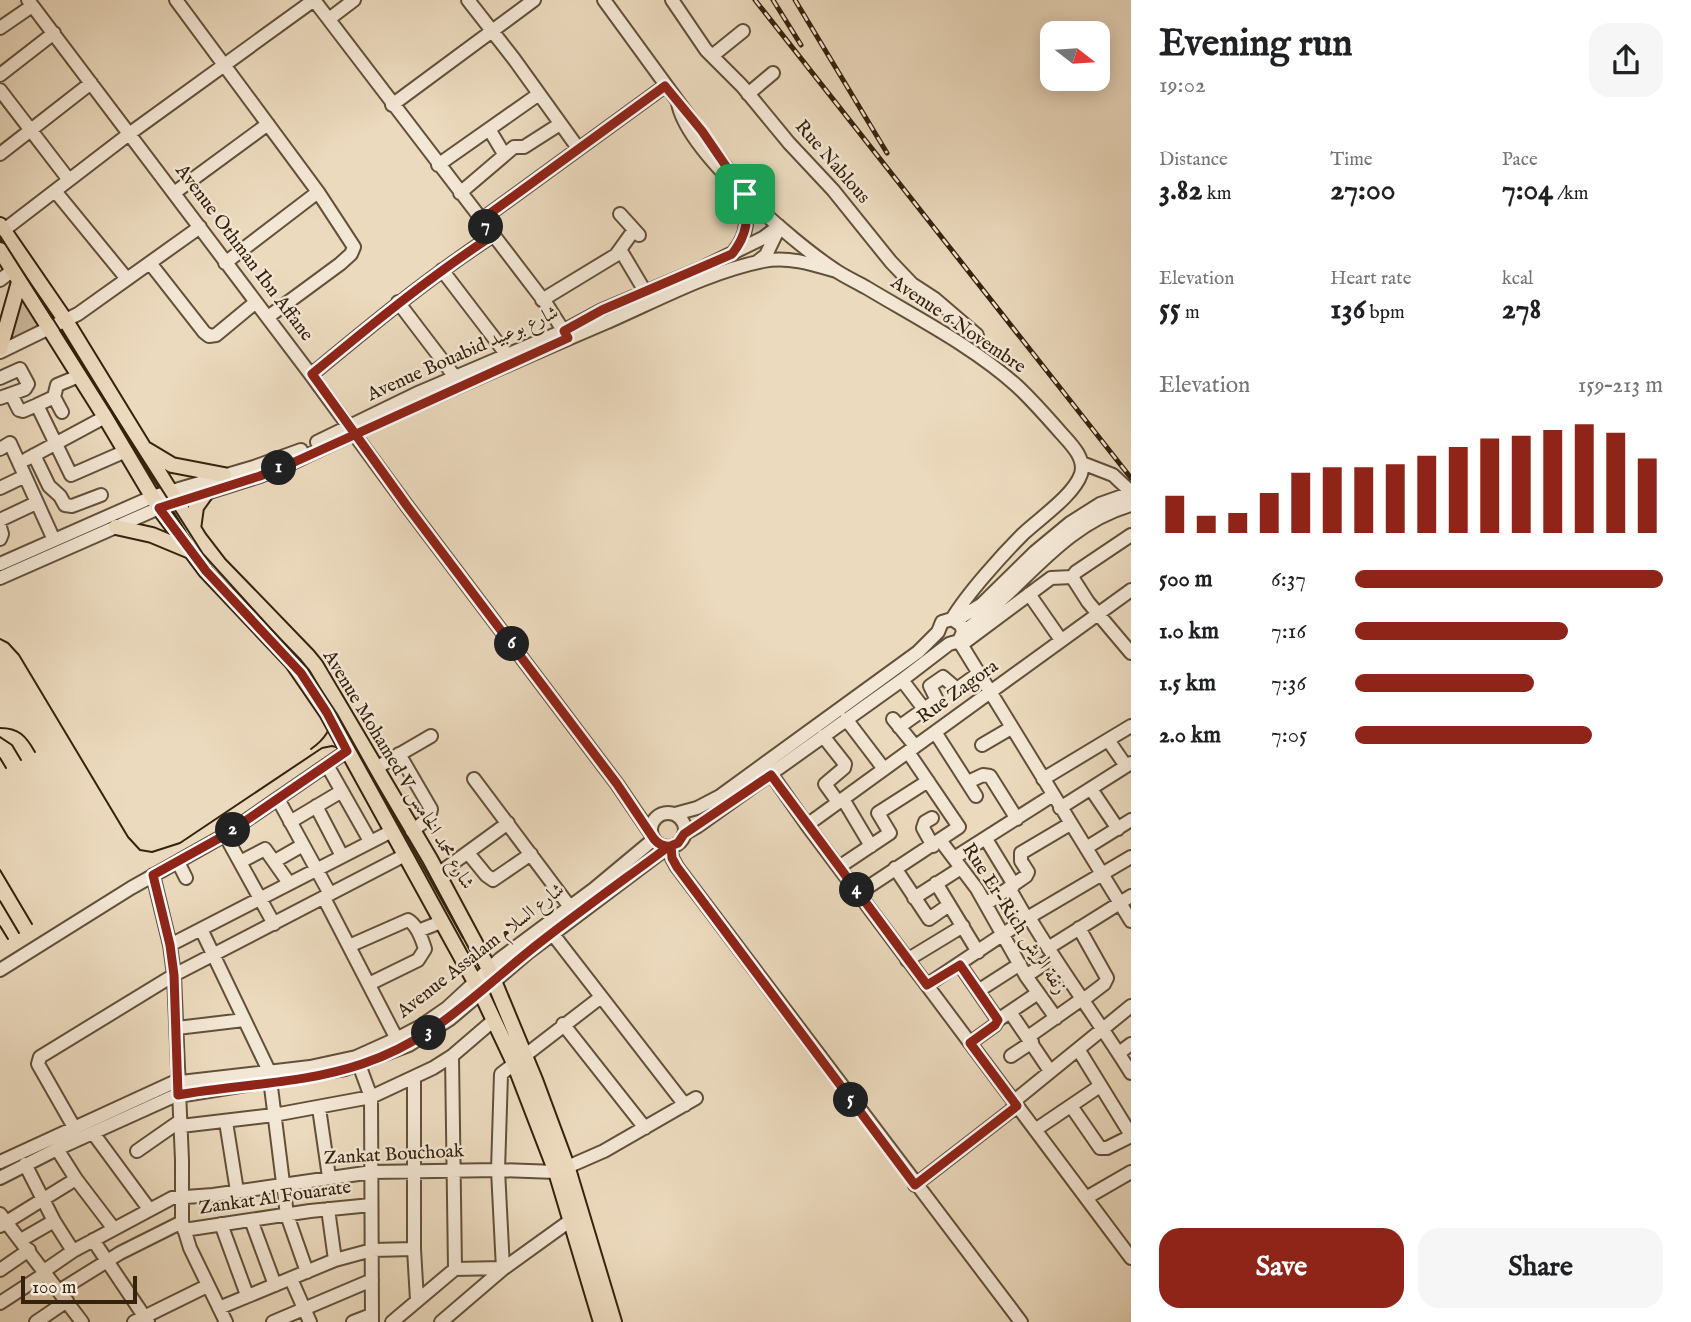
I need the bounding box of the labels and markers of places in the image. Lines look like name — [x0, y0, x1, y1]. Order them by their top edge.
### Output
pin — [715, 164, 775, 224]
pin: 7 — [468, 210, 504, 244]
pin: 1 — [262, 450, 296, 486]
pin: 6 — [494, 626, 530, 662]
pin: 2 — [216, 812, 250, 848]
pin: 4 — [840, 872, 874, 908]
pin: 3 — [412, 1016, 446, 1050]
pin: 5 — [834, 1082, 868, 1118]

